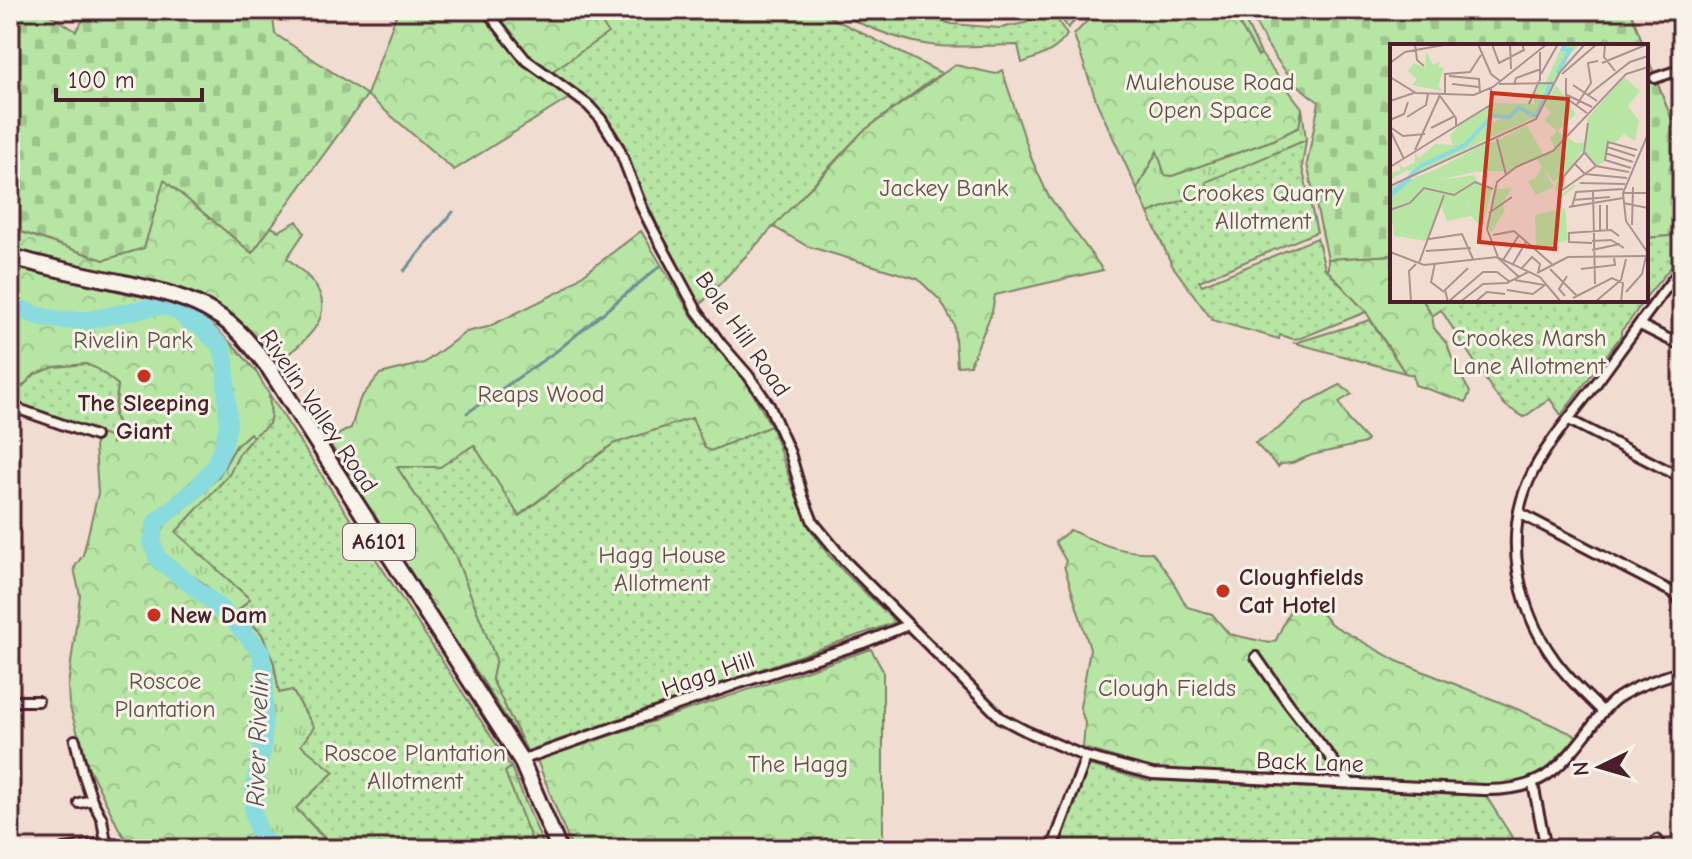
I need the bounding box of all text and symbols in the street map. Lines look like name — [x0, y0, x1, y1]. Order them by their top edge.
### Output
inset map — [1390, 44, 1648, 302]
scale bar — [56, 52, 202, 102]
text: 100 m — [68, 66, 135, 94]
park label: Mulehouse Road Open Space — [1125, 68, 1295, 124]
park label: Jackey Bank — [880, 174, 1009, 202]
park label: Crookes Quarry Allotment — [1182, 179, 1344, 235]
street label: Bole Hill Road — [690, 266, 796, 402]
street label: Rivelin Valley Road — [254, 324, 384, 498]
park label: Crookes Marsh Lane Allotment — [1451, 324, 1607, 380]
park label: Rivelin Park — [73, 326, 193, 354]
marker: The Sleeping Giant — [135, 367, 153, 385]
park label: Reaps Wood — [478, 380, 604, 408]
place label: The Sleeping Giant — [78, 389, 210, 445]
road number: A6101 — [343, 524, 415, 560]
park label: Hagg House Allotment — [598, 541, 726, 597]
place label: Cloughfields Cat Hotel — [1239, 563, 1363, 619]
marker: Cloughfields Cat Hotel — [1214, 582, 1232, 600]
place label: New Dam — [170, 601, 267, 629]
marker: New Dam — [145, 606, 163, 624]
street label: Hagg Hill — [658, 645, 758, 703]
park label: Roscoe Plantation — [114, 667, 216, 723]
water label: River Rivelin — [241, 671, 275, 807]
park label: Clough Fields — [1098, 674, 1236, 702]
north arrow — [1560, 727, 1640, 807]
park label: Roscoe Plantation Allotment — [324, 739, 506, 795]
street label: Back Lane — [1256, 746, 1364, 778]
park label: The Hagg — [748, 750, 848, 778]
text: N — [1567, 760, 1595, 777]

